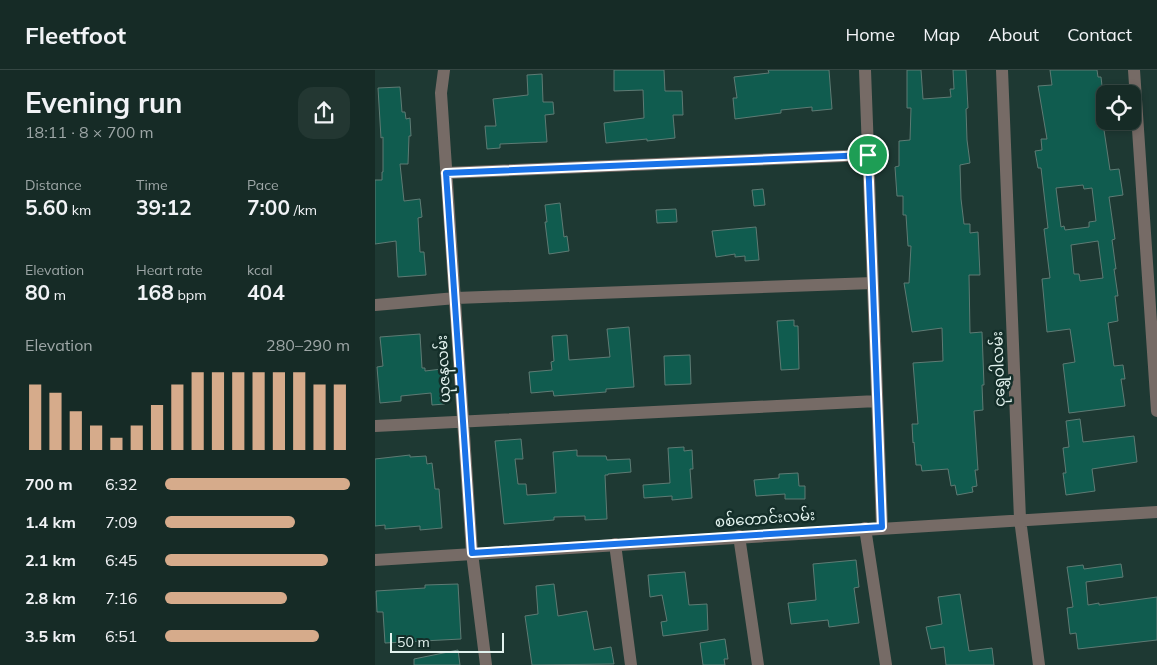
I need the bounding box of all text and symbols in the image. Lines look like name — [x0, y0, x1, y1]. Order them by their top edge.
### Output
text: Fleetfoot — [25, 20, 126, 50]
text: Home — [845, 23, 895, 46]
text: Map — [923, 23, 960, 46]
text: About — [988, 23, 1039, 46]
text: Contact — [1067, 23, 1132, 46]
text: Evening run — [25, 85, 182, 120]
map controls — [1096, 85, 1141, 130]
button: locate — [1096, 85, 1141, 130]
button: share — [298, 87, 350, 139]
text: 18:11 · 8 × 700 m — [25, 122, 154, 142]
pin — [847, 134, 889, 176]
icon: arrive — [854, 141, 882, 169]
text: Distance — [25, 176, 82, 194]
text: Time — [136, 176, 168, 194]
text: Pace — [247, 176, 279, 194]
text: 5.60 — [25, 194, 68, 220]
text: 39:12 — [136, 194, 192, 220]
text: 7:00 — [247, 194, 290, 220]
text: km — [68, 201, 91, 219]
text: /km — [290, 201, 317, 219]
text: Elevation — [25, 261, 84, 279]
text: Heart rate — [136, 261, 203, 279]
text: kcal — [247, 261, 273, 279]
text: 80 — [25, 279, 50, 305]
text: 168 — [136, 279, 174, 305]
text: 404 — [247, 279, 285, 305]
text: m — [50, 286, 66, 304]
text: bpm — [174, 286, 207, 304]
street label: ငုရွှေဝါလမ်း — [987, 331, 1012, 407]
street label: ယုဇနလမ်း — [432, 334, 457, 403]
text: Elevation — [25, 335, 93, 355]
text: 280–290 m — [266, 335, 350, 355]
text: 700 m — [25, 474, 73, 494]
text: 6:32 — [105, 474, 137, 494]
street label: စစ်တောင်းလမ်း — [714, 505, 816, 531]
text: 1.4 km — [25, 512, 76, 532]
text: 7:09 — [105, 512, 137, 532]
text: 2.1 km — [25, 550, 76, 570]
text: 6:45 — [105, 550, 137, 570]
text: 2.8 km — [25, 588, 76, 608]
text: 7:16 — [105, 588, 137, 608]
text: 3.5 km — [25, 626, 76, 646]
text: 6:51 — [105, 626, 137, 646]
scale bar — [390, 630, 504, 653]
text: 50 m — [397, 633, 430, 651]

